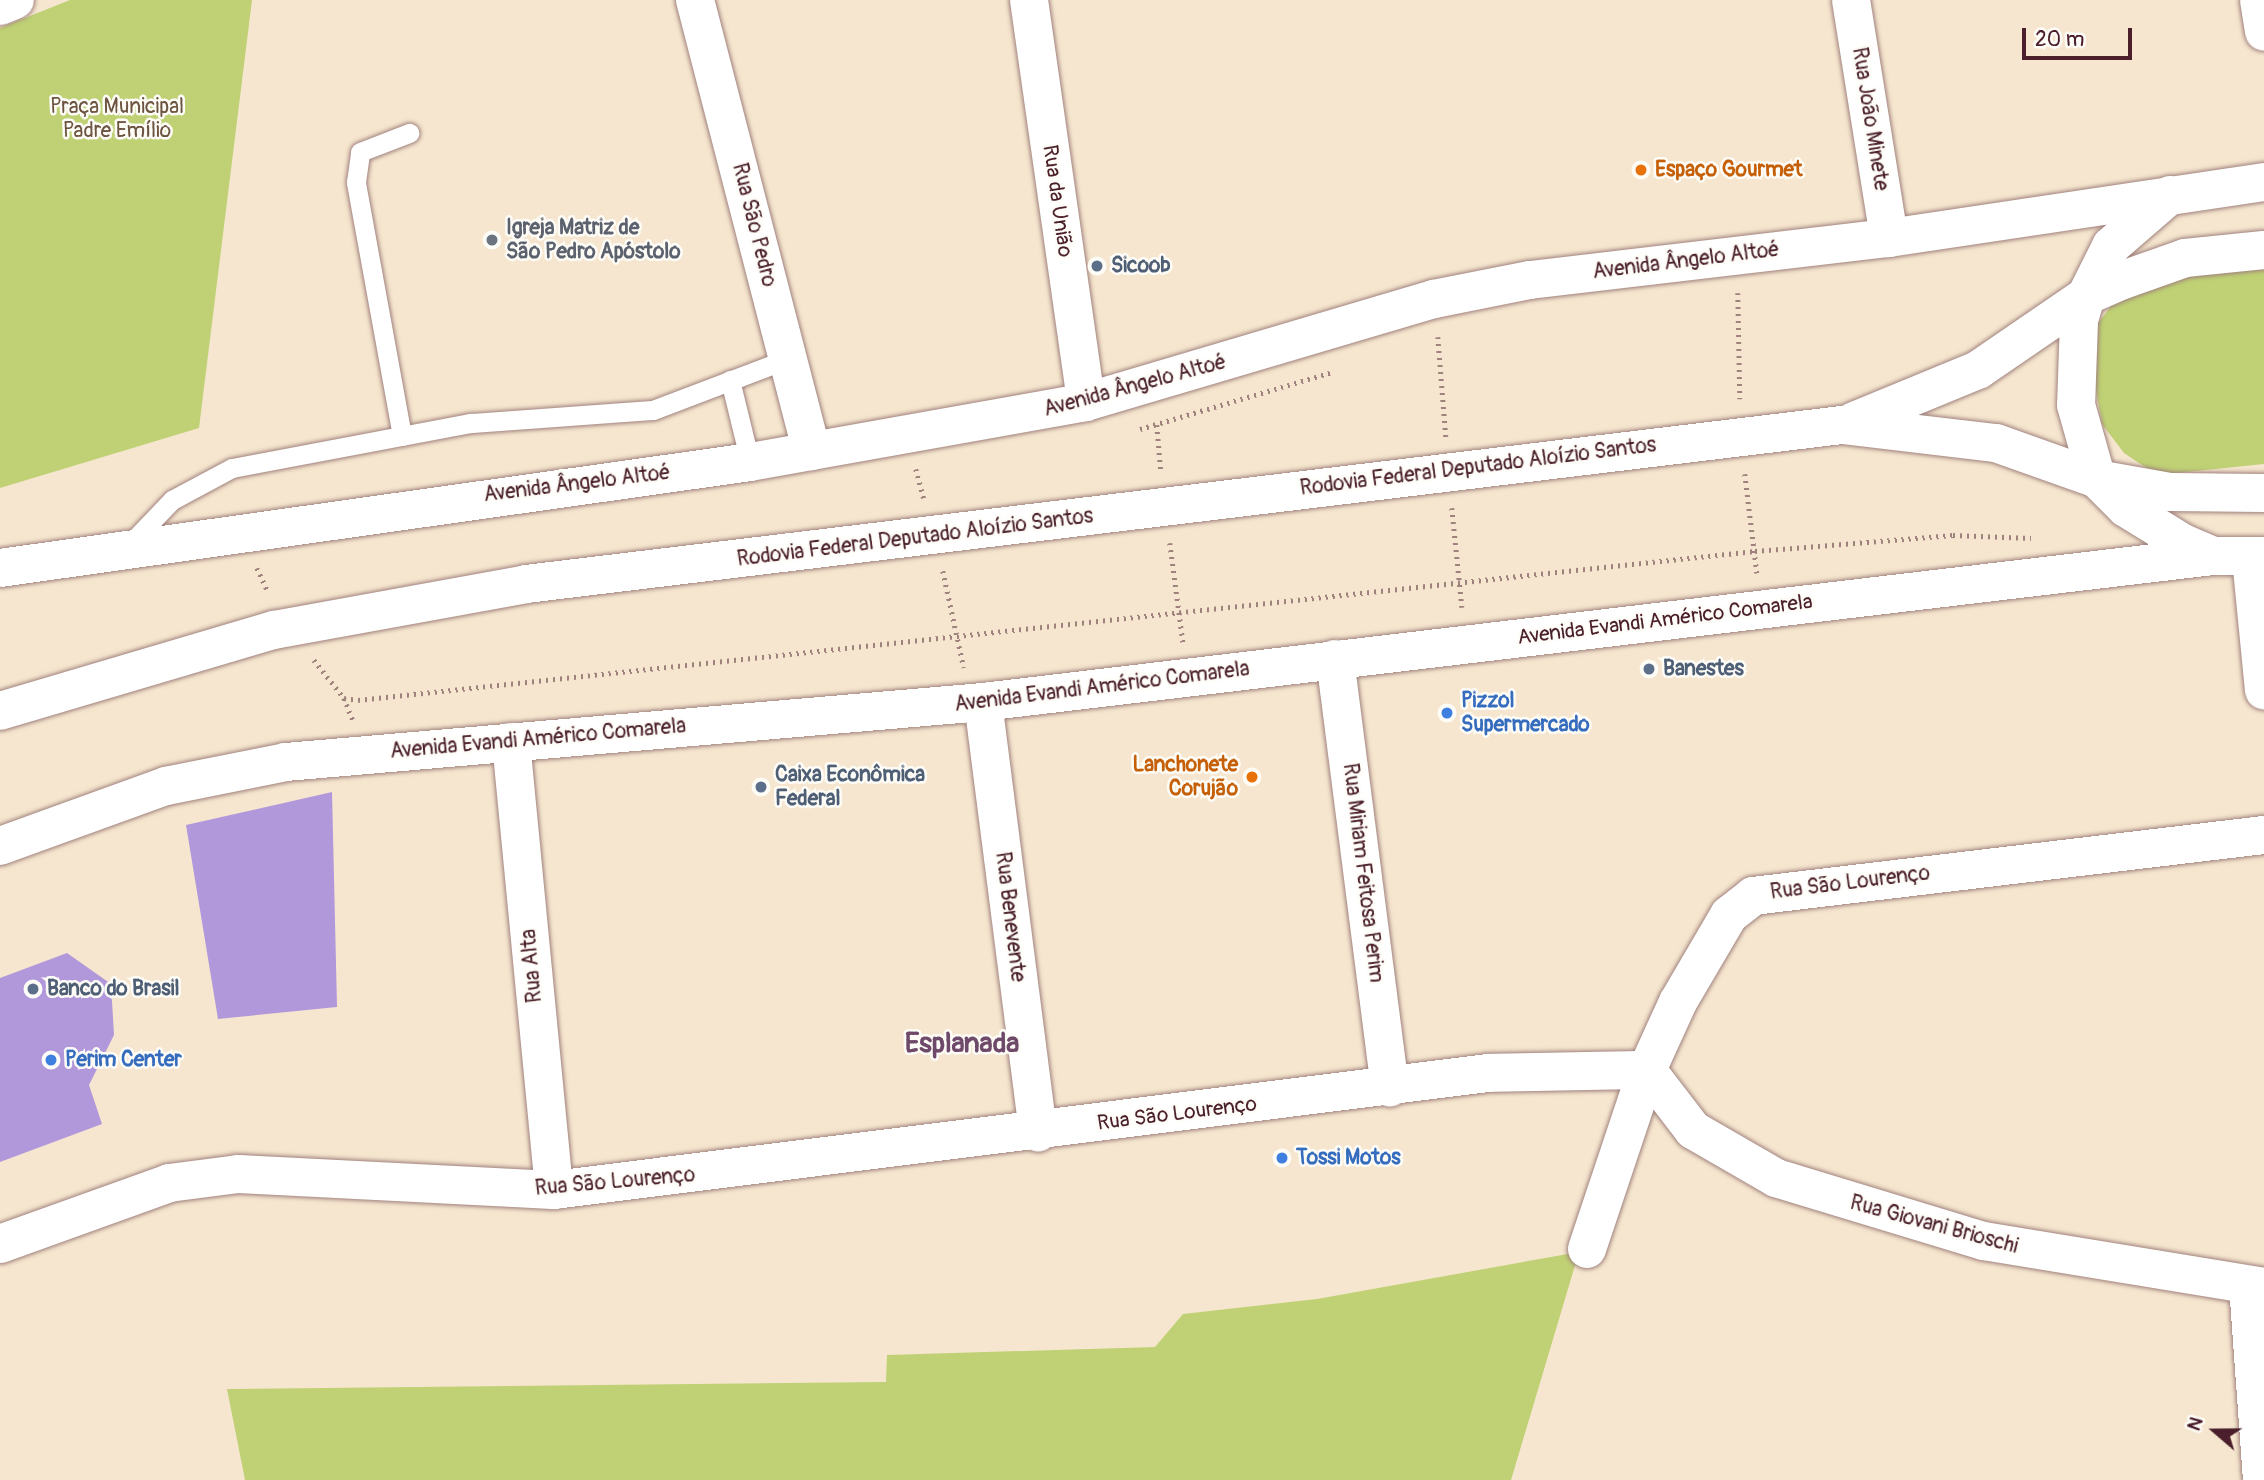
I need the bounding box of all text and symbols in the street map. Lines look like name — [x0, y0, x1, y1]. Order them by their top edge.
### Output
scale bar — [2026, 14, 2136, 58]
text: 20 m — [2035, 26, 2084, 53]
street label: Rua João Minete — [1846, 46, 1894, 192]
park label: Praça Municipal Padre Emílio — [50, 94, 184, 144]
street label: Rua da União — [1037, 143, 1077, 259]
place label: Espaço Gourmet — [1655, 157, 1802, 183]
street label: Rua São Pedro — [726, 161, 782, 289]
marker: Espaço Gourmet — [1633, 162, 1649, 178]
place label: Igreja Matriz de São Pedro Apóstolo — [506, 215, 680, 265]
marker: Igreja Matriz de São Pedro Apóstolo — [484, 232, 500, 248]
street label: Avenida Ângelo Altoé — [1591, 237, 1781, 285]
place label: Sicoob — [1111, 253, 1171, 279]
marker: Sicoob — [1089, 258, 1105, 274]
street label: Avenida Ângelo Altoé — [1041, 350, 1229, 422]
street label: Rodovia Federal Deputado Aloízio Santos — [1299, 433, 1657, 501]
street label: Avenida Ângelo Altoé — [482, 460, 672, 508]
street label: Rodovia Federal Deputado Aloízio Santos — [736, 504, 1094, 572]
street label: Avenida Evandi Américo Comarela — [1516, 589, 1814, 651]
street label: Avenida Evandi Américo Comarela — [953, 656, 1251, 718]
place label: Banestes — [1663, 656, 1744, 682]
marker: Banestes — [1641, 661, 1657, 677]
place label: Pizzol Supermercado — [1461, 688, 1590, 738]
marker: Pizzol Supermercado — [1439, 705, 1455, 721]
street label: Avenida Evandi Américo Comarela — [389, 714, 687, 764]
place label: Lanchonete Corujão — [1132, 752, 1238, 802]
place label: Caixa Econômica Federal — [775, 762, 925, 812]
street label: Rua Miriam Feitosa Perim — [1337, 762, 1389, 984]
marker: Lanchonete Corujão — [1244, 769, 1260, 785]
marker: Caixa Econômica Federal — [753, 779, 769, 795]
street label: Rua Benevente — [990, 850, 1030, 984]
street label: Rua São Lourenço — [1769, 861, 1931, 905]
street label: Rua Alta — [516, 928, 548, 1004]
place label: Banco do Brasil — [47, 976, 179, 1002]
marker: Banco do Brasil — [25, 981, 41, 997]
district label: Esplanada — [905, 1027, 1019, 1061]
place label: Perim Center — [65, 1047, 182, 1073]
marker: Perim Center — [43, 1052, 59, 1068]
street label: Rua São Lourenço — [1096, 1092, 1258, 1136]
place label: Tossi Motos — [1296, 1145, 1401, 1171]
marker: Tossi Motos — [1274, 1150, 1290, 1166]
street label: Rua São Lourenço — [534, 1162, 696, 1202]
street label: Rua Giovani Brioschi — [1847, 1190, 2021, 1260]
north arrow — [2180, 1396, 2250, 1466]
text: N — [2182, 1414, 2209, 1434]

